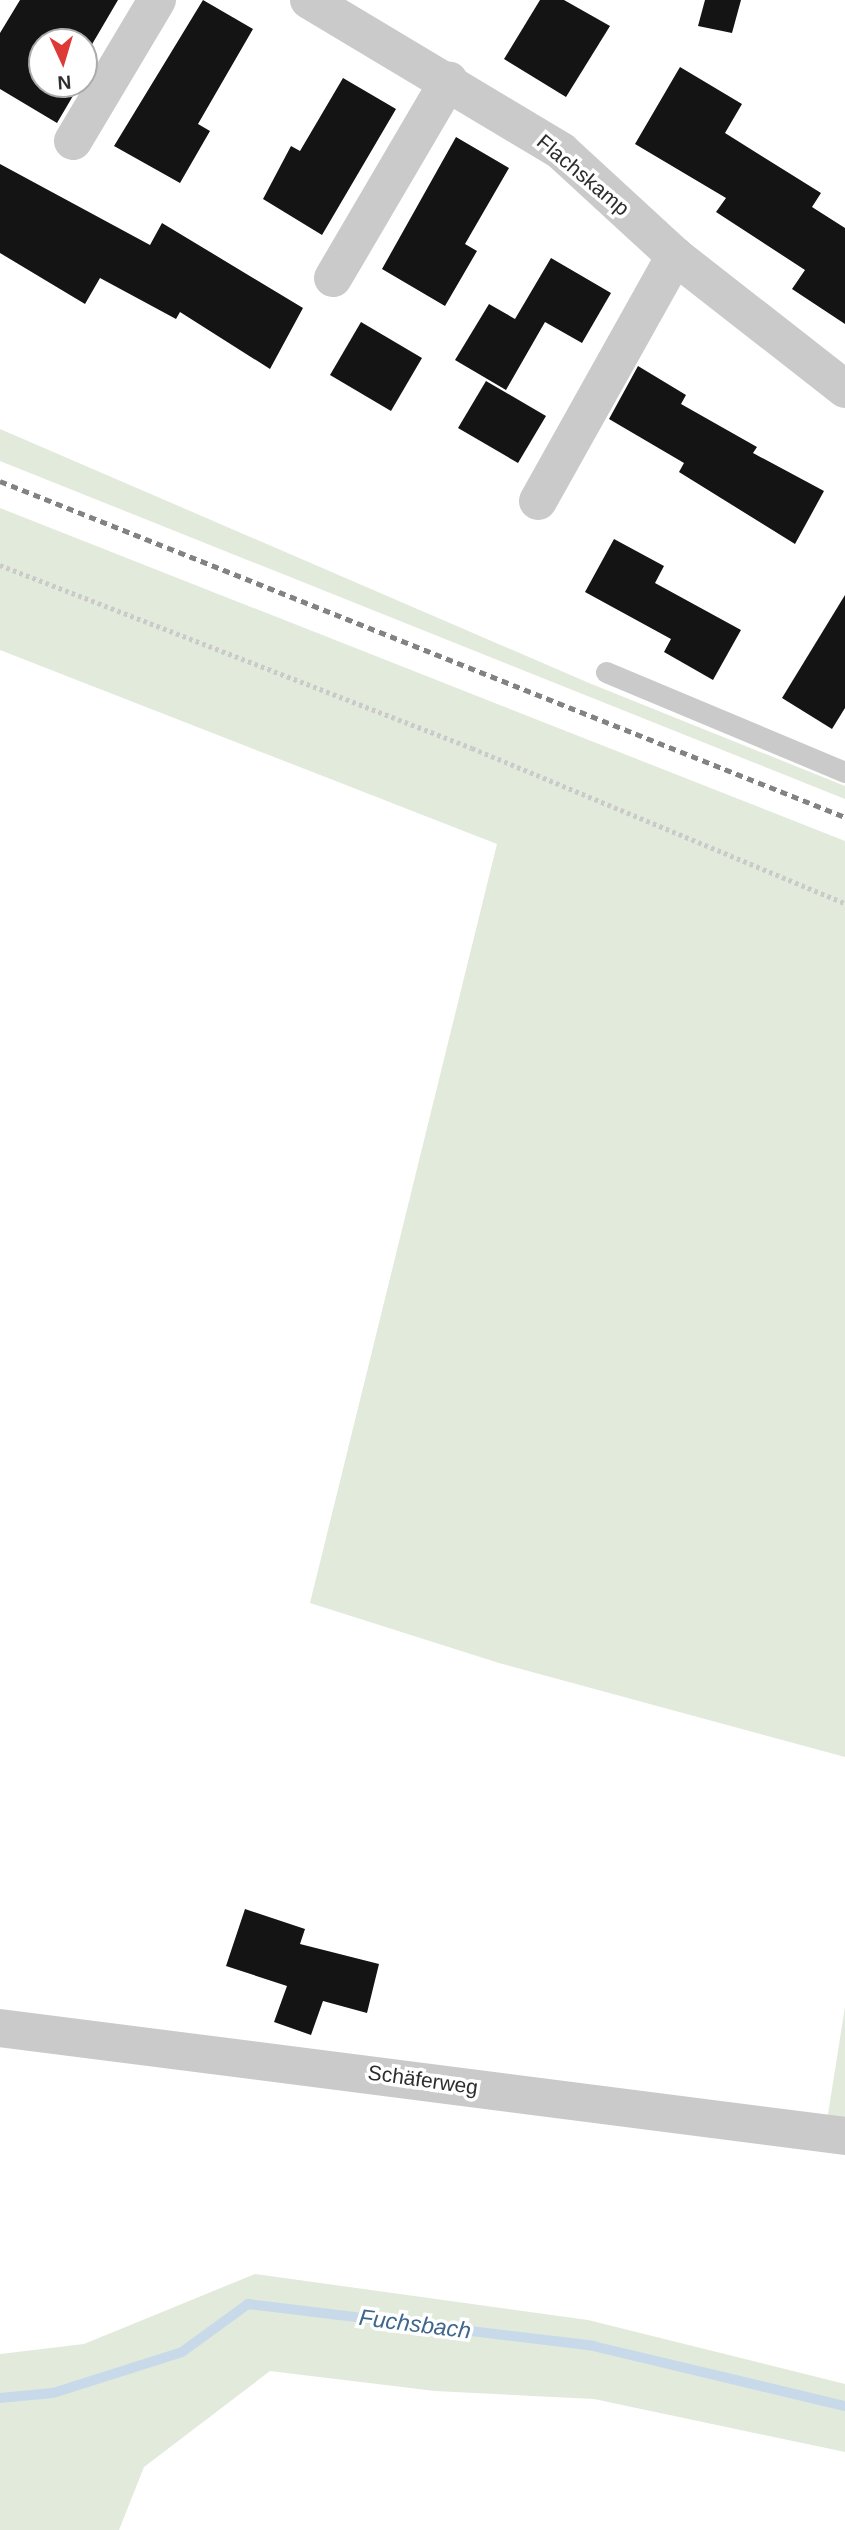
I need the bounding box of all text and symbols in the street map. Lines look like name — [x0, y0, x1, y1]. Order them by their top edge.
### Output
north arrow — [28, 28, 98, 98]
text: N — [57, 71, 72, 93]
street label: Flachskamp — [532, 129, 634, 221]
street label: Schäferweg — [366, 2060, 480, 2100]
water label: Fuchsbach — [357, 2303, 473, 2345]

